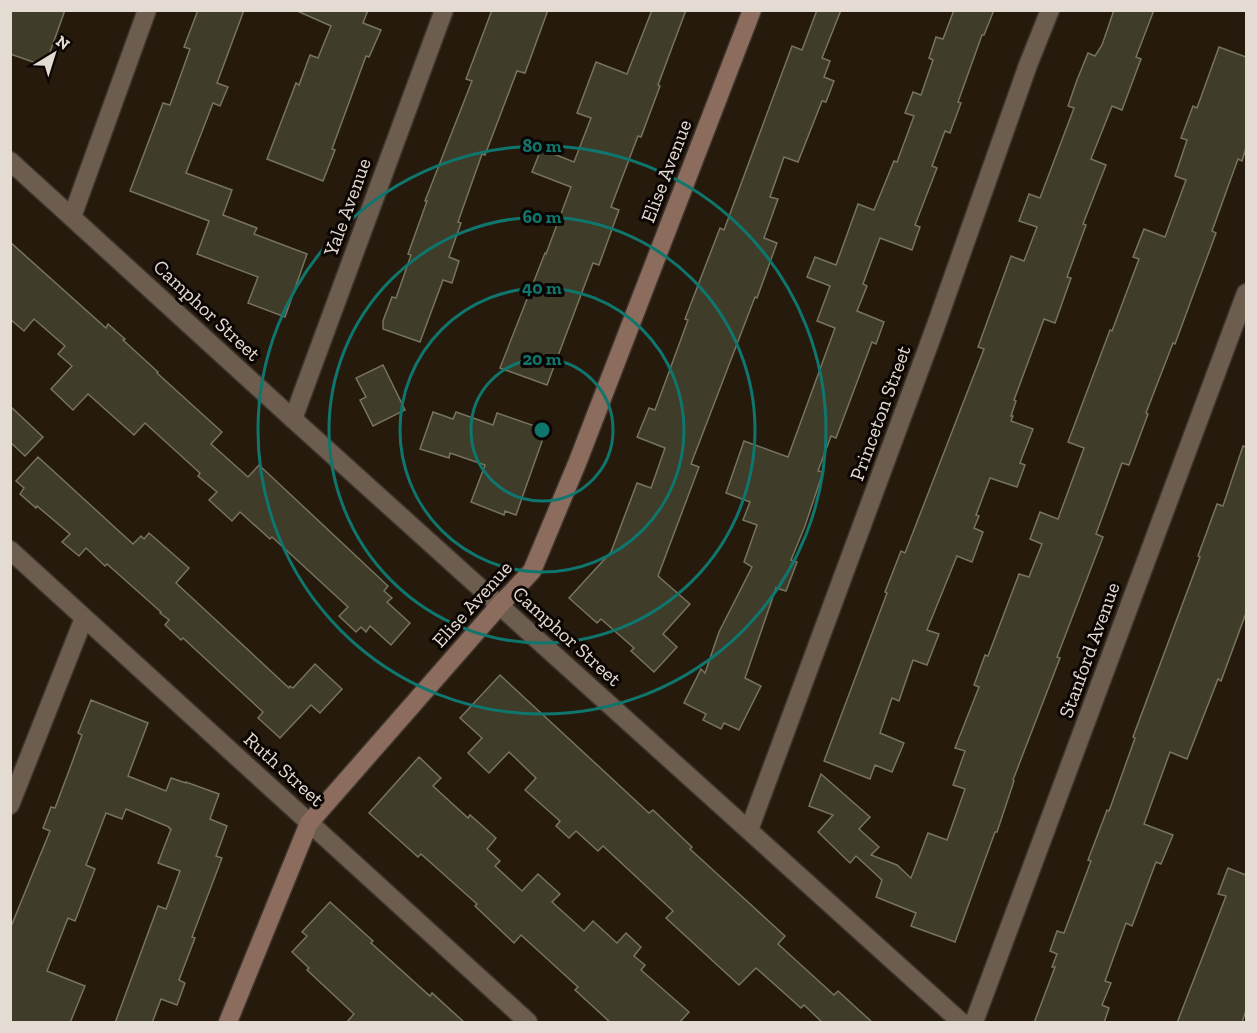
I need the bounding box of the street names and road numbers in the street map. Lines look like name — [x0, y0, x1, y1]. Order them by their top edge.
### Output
street label: Elise Avenue — [635, 116, 697, 226]
street label: Yale Avenue — [318, 155, 376, 260]
street label: Camphor Street — [148, 254, 266, 366]
street label: Princeton Street — [844, 342, 916, 484]
street label: Elise Avenue — [427, 556, 517, 652]
street label: Stanford Avenue — [1053, 579, 1125, 721]
street label: Camphor Street — [508, 581, 627, 691]
street label: Ruth Street — [239, 727, 329, 811]

